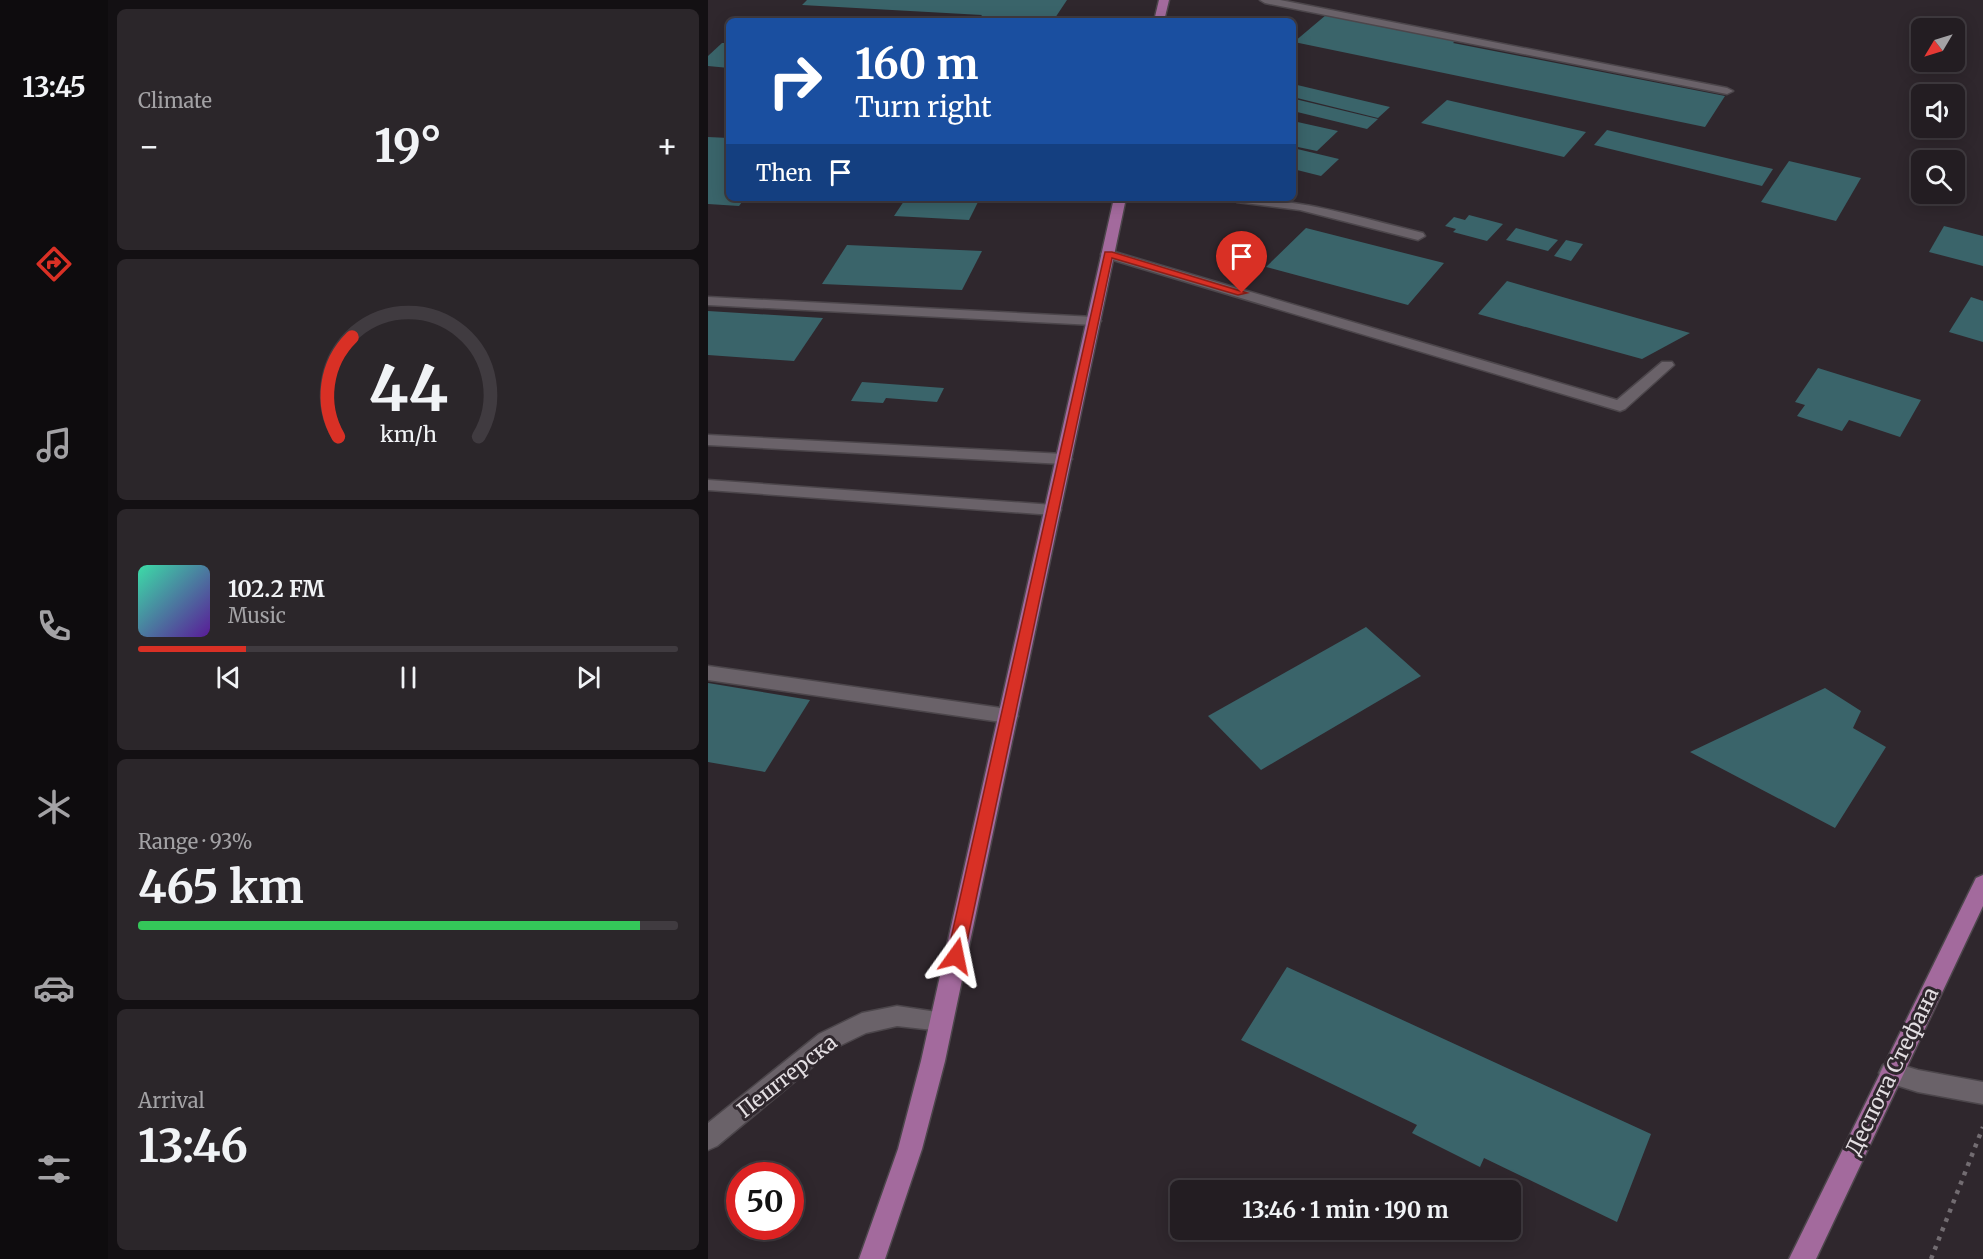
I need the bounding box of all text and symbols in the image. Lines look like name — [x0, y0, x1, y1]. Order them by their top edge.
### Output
north arrow — [1911, 18, 1965, 72]
map controls — [1911, 18, 1965, 204]
text: 160 m — [855, 38, 979, 90]
icon: right — [756, 42, 834, 120]
text: 13:45 — [22, 70, 86, 104]
button: sound — [1911, 84, 1965, 138]
text: Climate — [138, 88, 212, 113]
text: Turn right — [855, 90, 992, 124]
text: 19° — [374, 118, 442, 174]
text: − — [138, 126, 160, 167]
text: + — [656, 126, 678, 167]
button: search — [1911, 150, 1965, 204]
icon: arrive — [824, 156, 857, 189]
text: Then — [756, 159, 812, 187]
pin — [1216, 231, 1267, 293]
icon: arrive — [1225, 240, 1258, 273]
icon: directions — [33, 243, 75, 285]
text: 44 — [368, 350, 448, 428]
text: km/h — [380, 421, 436, 448]
icon: music — [33, 424, 75, 466]
text: 102.2 FM — [228, 575, 325, 603]
text: Music — [228, 603, 286, 628]
icon: phone — [33, 605, 75, 647]
icon: previous — [212, 661, 245, 694]
icon: pause — [392, 661, 425, 694]
icon: next — [572, 661, 605, 694]
icon: climate — [33, 786, 75, 828]
text: Range · 93% — [138, 829, 253, 854]
text: 465 km — [138, 859, 304, 915]
position arrow — [924, 924, 988, 988]
icon: car — [33, 967, 75, 1009]
street label: Деспота Стефана — [1840, 983, 1944, 1159]
street label: Пештерска — [732, 1029, 842, 1123]
text: Arrival — [138, 1088, 205, 1113]
text: 13:46 — [138, 1118, 248, 1174]
icon: filters — [33, 1148, 75, 1190]
speed limit sign: 50 — [726, 1162, 804, 1240]
text: 13:46 · 1 min · 190 m — [1242, 1196, 1449, 1224]

